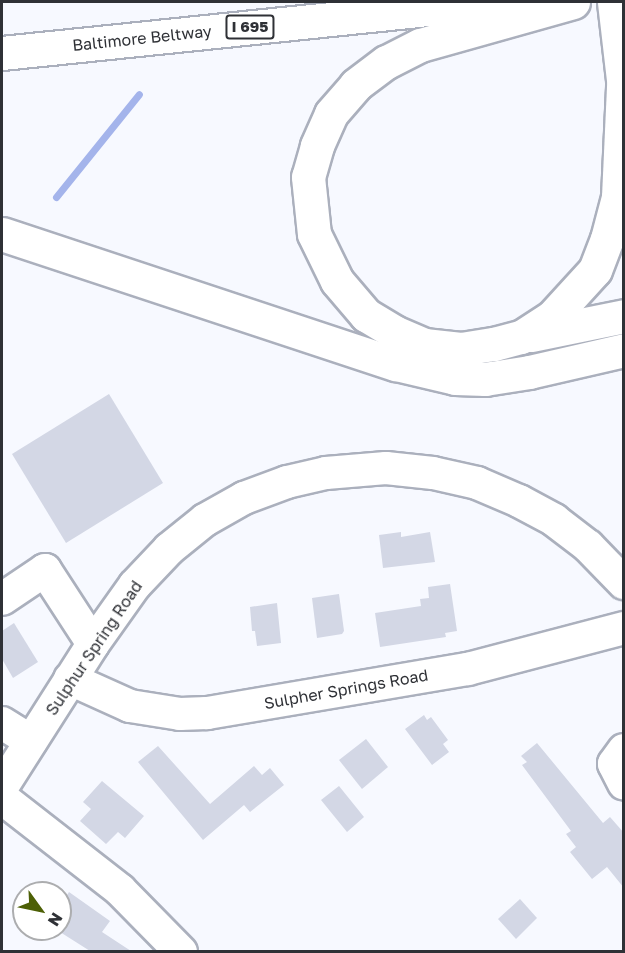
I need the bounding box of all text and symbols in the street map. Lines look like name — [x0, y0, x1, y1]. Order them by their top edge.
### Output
road number: I 695 — [224, 15, 276, 39]
street label: Baltimore Beltway — [71, 21, 213, 55]
street label: Sulphur Spring Road — [42, 577, 146, 719]
street label: Sulpher Springs Road — [262, 665, 430, 713]
north arrow — [12, 881, 72, 941]
text: N — [44, 909, 67, 930]

